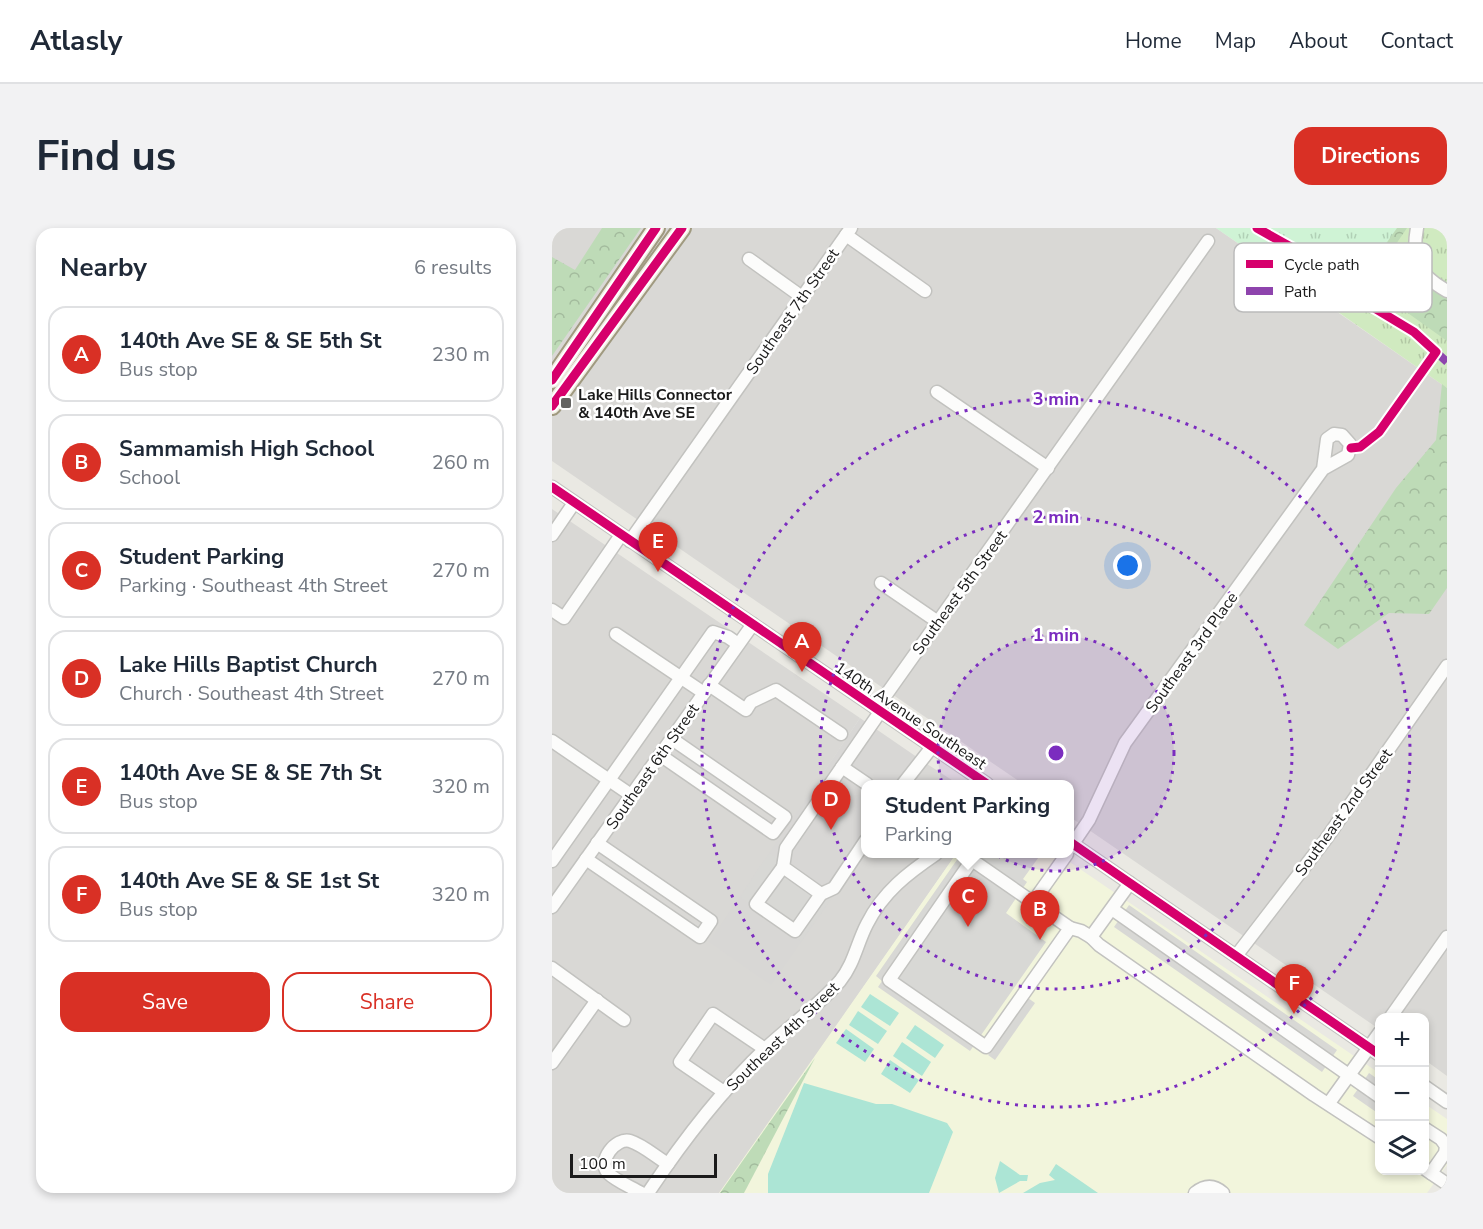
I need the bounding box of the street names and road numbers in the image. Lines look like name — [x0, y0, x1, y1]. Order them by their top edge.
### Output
street label: Southeast 7th Street — [741, 244, 845, 379]
street label: Southeast 5th Street — [907, 526, 1013, 659]
street label: Southeast 3rd Place — [1140, 588, 1243, 718]
street label: 140th Avenue Southeast — [830, 657, 991, 775]
street label: Southeast 6th Street — [601, 699, 705, 834]
street label: Southeast 2nd Street — [1290, 744, 1398, 881]
street label: Southeast 4th Street — [722, 977, 844, 1096]

